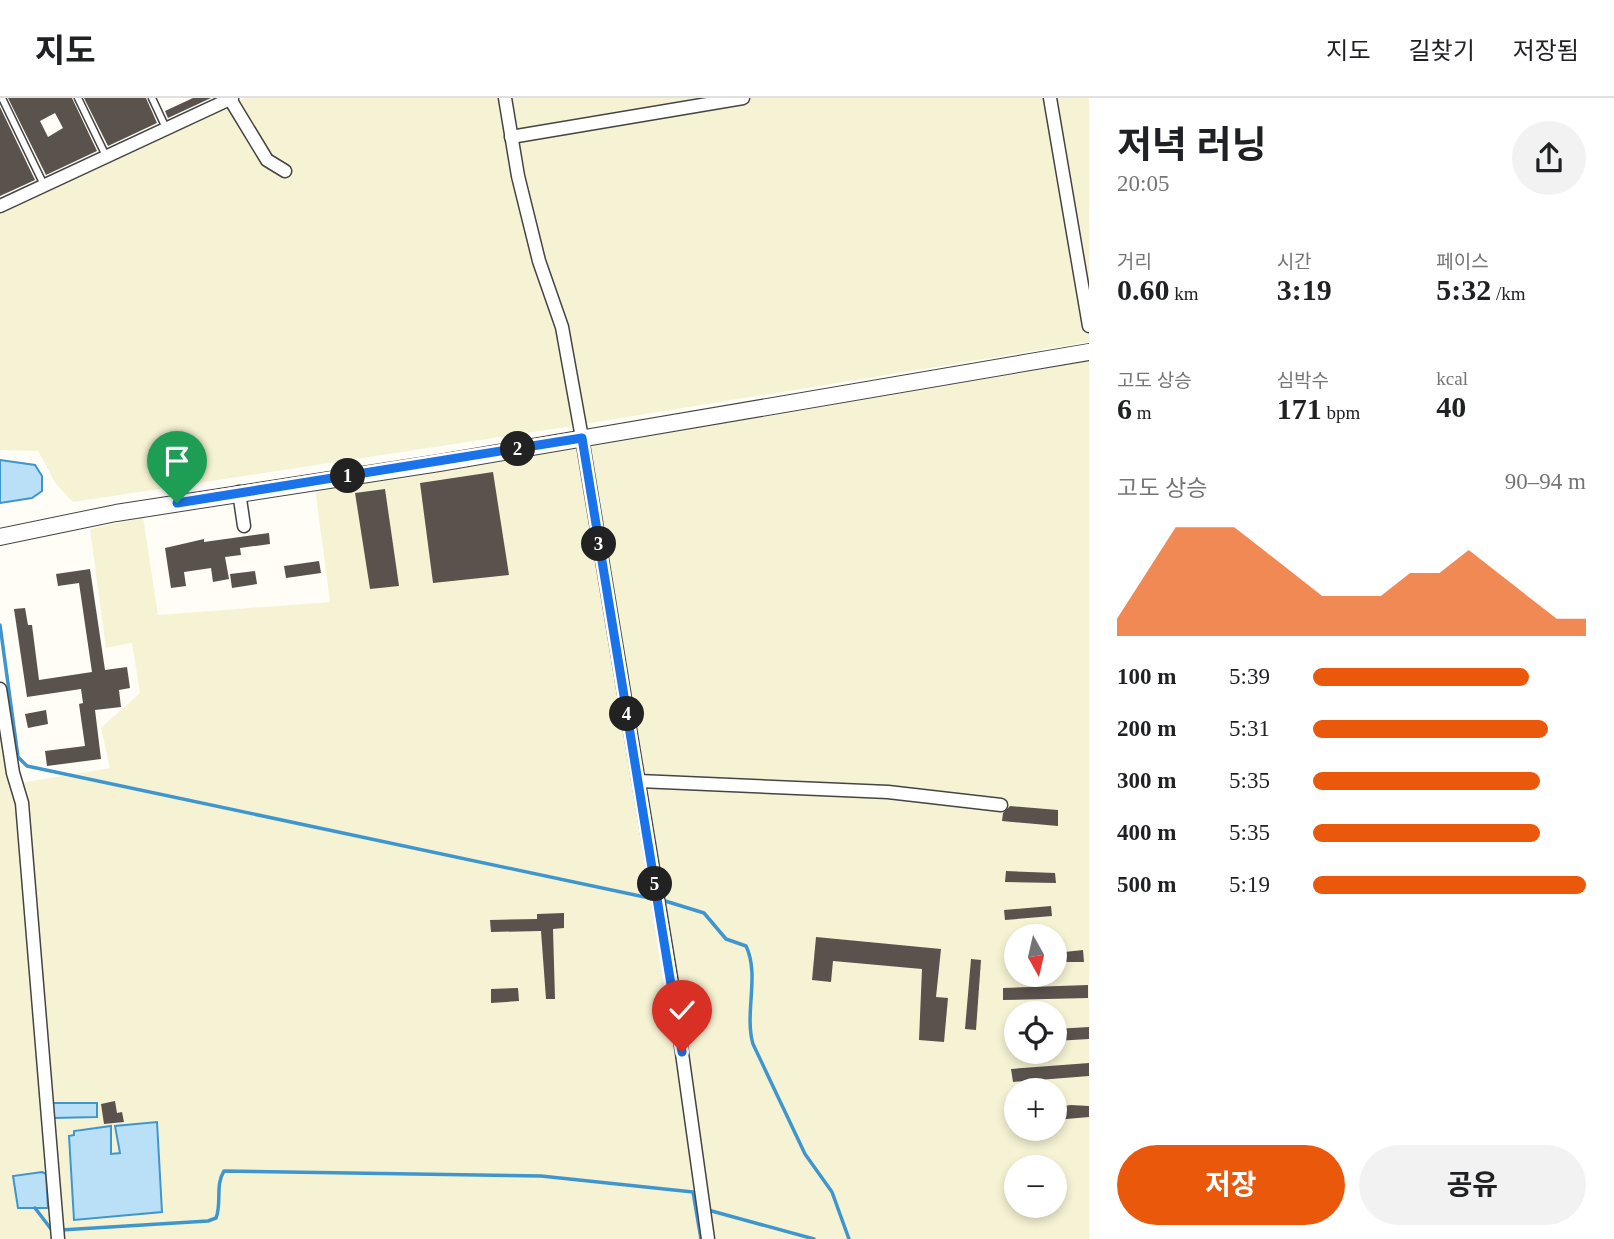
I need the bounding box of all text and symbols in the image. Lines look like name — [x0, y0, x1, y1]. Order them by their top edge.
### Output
text: 지도 — [35, 33, 96, 69]
text: 지도 — [1326, 38, 1371, 64]
text: 길찾기 — [1409, 38, 1475, 64]
text: 저장됨 — [1513, 38, 1579, 64]
button: share — [1512, 121, 1586, 195]
text: 저녁 러닝 — [1117, 124, 1266, 166]
text: 20:05 — [1117, 171, 1169, 196]
text: 거리 — [1117, 251, 1152, 272]
text: 시간 — [1277, 251, 1312, 272]
text: 페이스 — [1436, 251, 1489, 272]
text: 0.60 — [1117, 273, 1170, 306]
text: 3:19 — [1277, 273, 1332, 306]
text: 5:32 — [1436, 273, 1491, 306]
text: km — [1170, 283, 1199, 304]
text: /km — [1491, 283, 1526, 304]
text: kcal — [1436, 368, 1468, 389]
text: 고도 상승 — [1117, 370, 1192, 391]
text: 심박수 — [1277, 370, 1329, 391]
text: 40 — [1436, 390, 1466, 423]
text: 6 — [1117, 392, 1132, 425]
text: 171 — [1277, 392, 1322, 425]
text: m — [1132, 402, 1152, 423]
text: bpm — [1322, 402, 1360, 423]
pin — [147, 431, 207, 503]
pin: 2 — [500, 432, 536, 466]
text: 2 — [513, 438, 522, 459]
icon: arrive — [158, 442, 196, 480]
pin: 1 — [330, 458, 366, 494]
text: 1 — [343, 465, 352, 486]
text: 90–94 m — [1505, 469, 1586, 494]
text: 고도 상승 — [1117, 476, 1207, 501]
pin: 3 — [582, 526, 616, 562]
text: 3 — [594, 533, 603, 554]
text: 100 m — [1117, 664, 1176, 689]
text: 5:39 — [1229, 664, 1270, 689]
pin: 4 — [610, 696, 644, 732]
text: 4 — [622, 703, 631, 724]
text: 200 m — [1117, 716, 1176, 741]
text: 5:31 — [1229, 716, 1270, 741]
text: 300 m — [1117, 768, 1176, 793]
text: 5:35 — [1229, 768, 1270, 793]
text: 400 m — [1117, 820, 1176, 845]
text: 5:35 — [1229, 820, 1270, 845]
pin: 5 — [638, 866, 672, 902]
text: 500 m — [1117, 872, 1176, 897]
text: 5:19 — [1229, 872, 1270, 897]
text: 5 — [650, 873, 659, 894]
north arrow — [1004, 924, 1068, 987]
map controls — [1004, 924, 1067, 1218]
pin — [652, 980, 712, 1052]
icon: check — [663, 991, 701, 1029]
button: locate — [1004, 1001, 1067, 1064]
button: + — [1004, 1078, 1067, 1141]
button: 저장 — [1117, 1145, 1345, 1225]
button: 공유 — [1359, 1145, 1586, 1225]
button: − — [1004, 1155, 1067, 1218]

